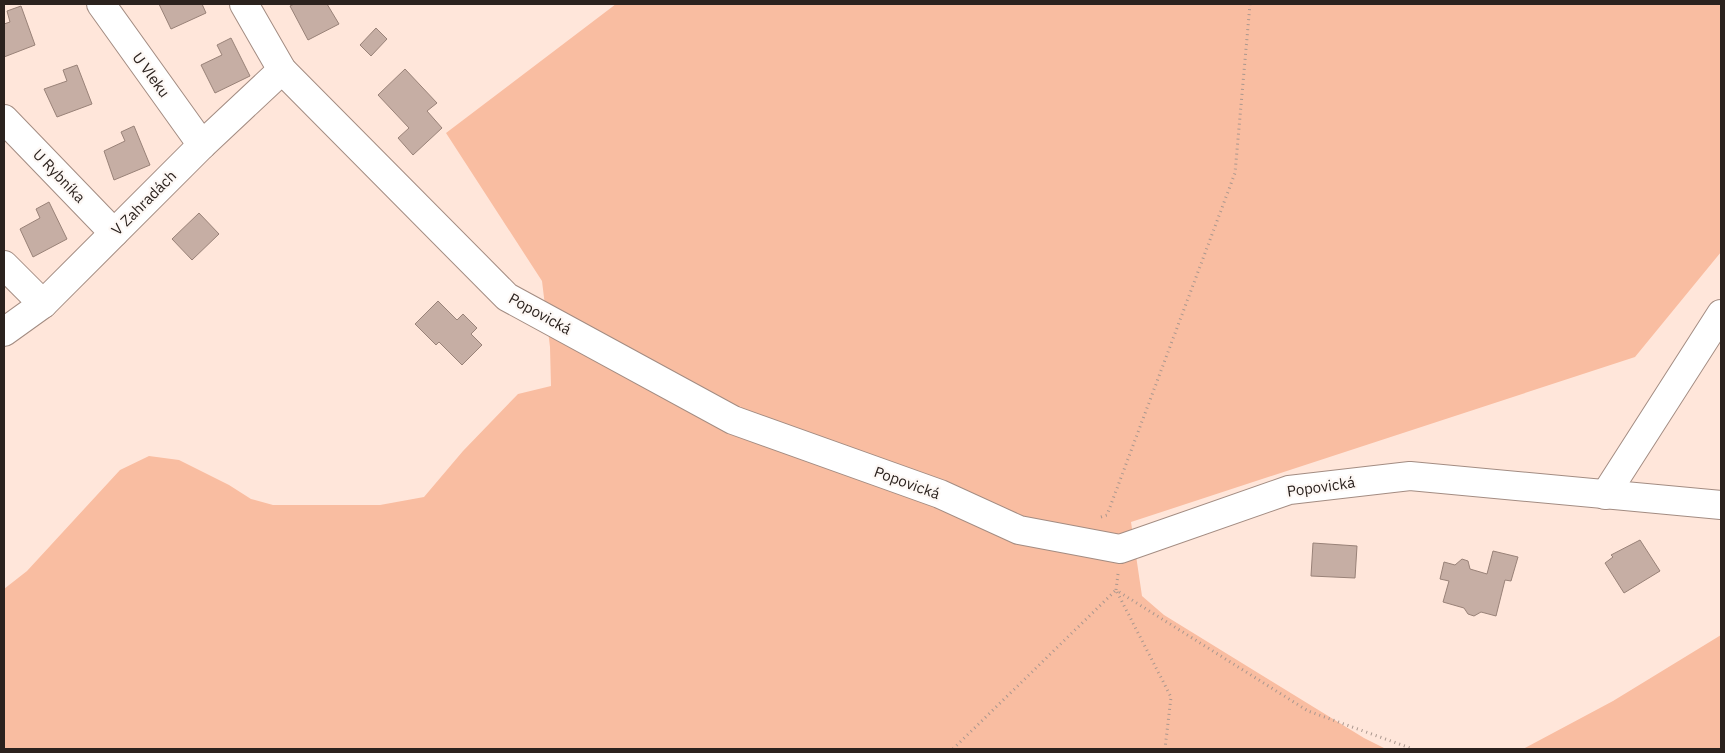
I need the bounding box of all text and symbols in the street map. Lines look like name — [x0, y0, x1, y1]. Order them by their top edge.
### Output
street label: U Vleku — [129, 48, 174, 101]
street label: U Rybníka — [29, 145, 90, 207]
street label: V Zahradách — [107, 166, 180, 239]
street label: Popovická — [506, 289, 575, 339]
street label: Popovická — [872, 462, 943, 503]
street label: Popovická — [1286, 472, 1356, 501]

